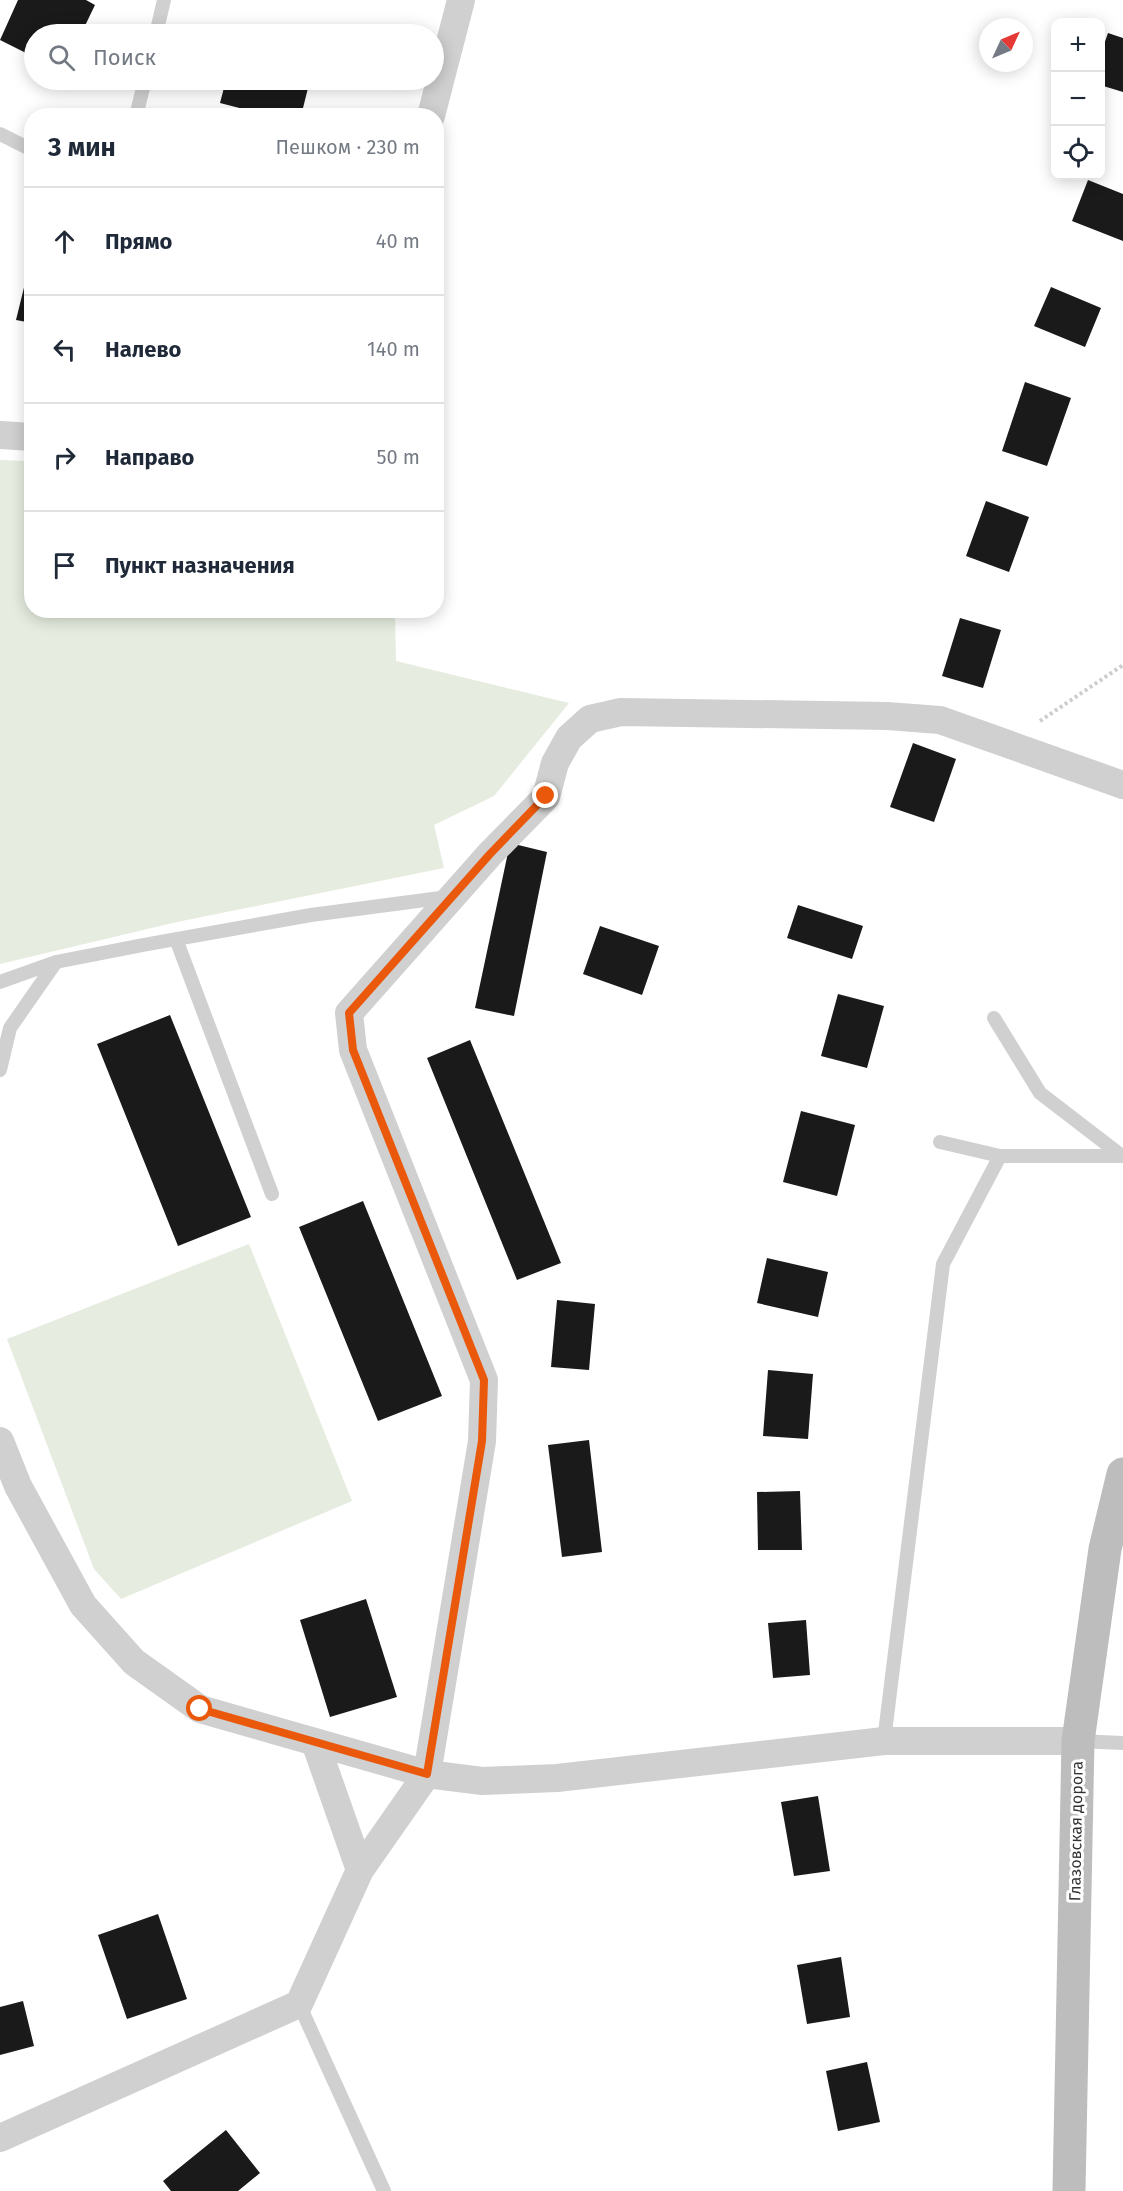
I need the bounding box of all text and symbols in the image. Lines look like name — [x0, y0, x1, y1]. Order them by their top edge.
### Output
north arrow — [979, 18, 1033, 72]
map controls — [1051, 18, 1105, 180]
button: + — [1051, 18, 1105, 72]
search box — [24, 24, 444, 90]
icon: search — [45, 41, 78, 74]
text: Поиск — [93, 44, 156, 71]
button: − — [1051, 72, 1105, 126]
button: locate — [1051, 126, 1105, 180]
text: 3 мин — [48, 132, 116, 163]
text: Пешком · 230 m — [276, 135, 420, 159]
icon: ahead — [48, 225, 81, 258]
text: Прямо — [105, 228, 172, 255]
text: 40 m — [376, 229, 420, 253]
icon: left — [48, 333, 81, 366]
text: Налево — [105, 336, 181, 363]
text: 140 m — [367, 337, 420, 361]
icon: right — [48, 441, 81, 474]
text: Направо — [105, 444, 194, 471]
text: 50 m — [376, 445, 420, 469]
icon: arrive — [48, 549, 81, 582]
text: Пункт назначения — [105, 552, 295, 579]
route end — [532, 782, 558, 808]
route start — [186, 1695, 212, 1721]
street label: Глазовская дорога — [1065, 1761, 1087, 1901]

